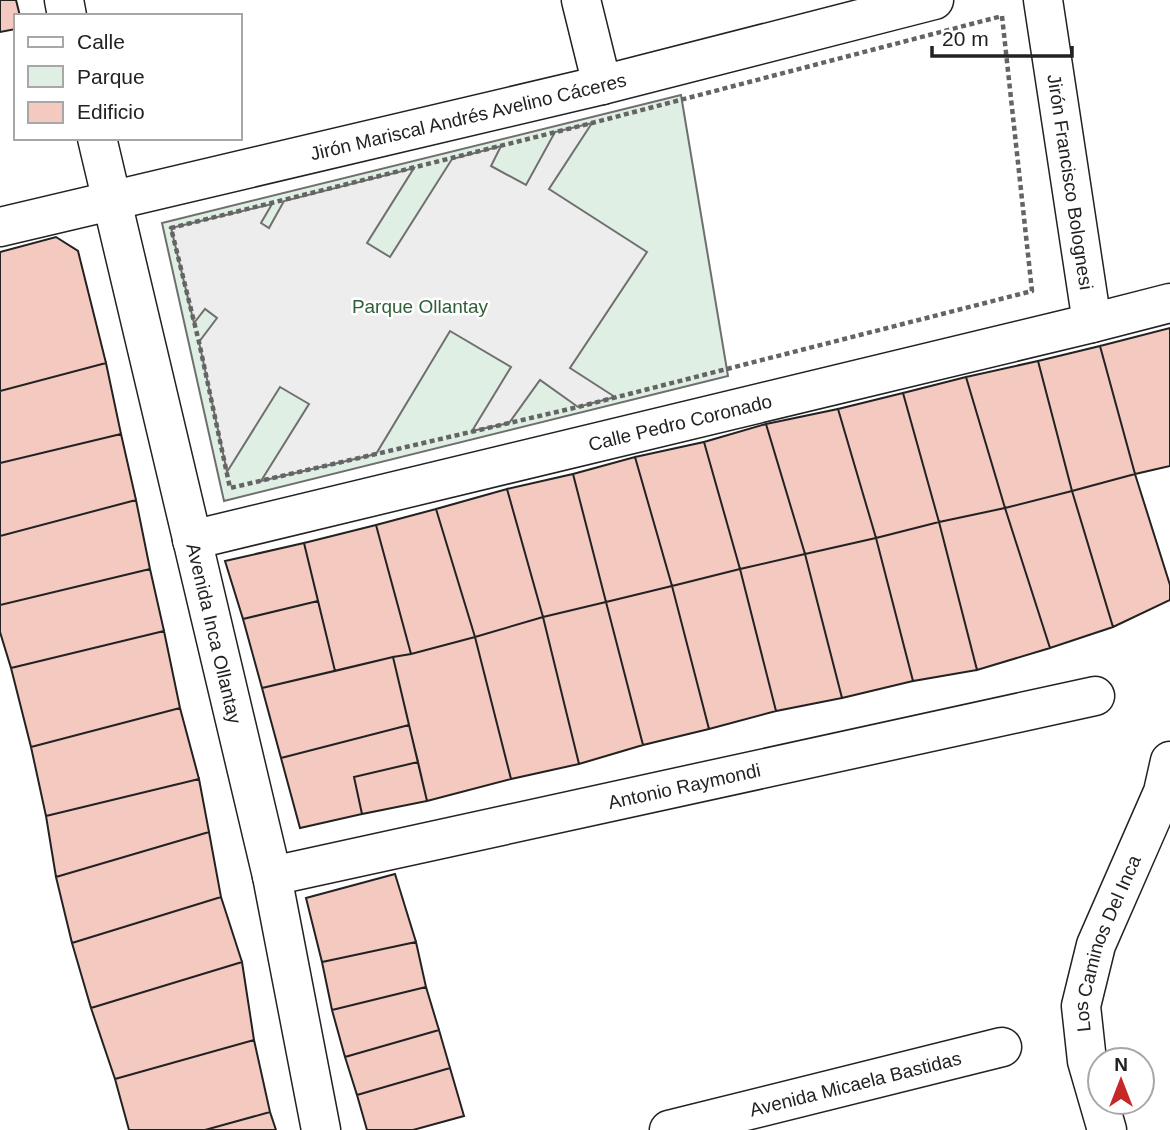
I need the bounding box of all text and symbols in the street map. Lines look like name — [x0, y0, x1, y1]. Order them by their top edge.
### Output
legend — [14, 14, 242, 140]
scale bar — [932, 14, 1072, 58]
text: 20 m — [942, 27, 989, 50]
text: Calle — [77, 30, 125, 53]
text: Parque — [77, 65, 145, 88]
street label: Jirón Mariscal Andrés Avelino Cáceres — [308, 69, 629, 164]
street label: Jirón Francisco Bolognesi — [1043, 73, 1097, 291]
text: Edificio — [77, 100, 145, 123]
park label: Parque Ollantay — [352, 296, 489, 317]
street label: Calle Pedro Coronado — [586, 391, 774, 455]
street label: Avenida Inca Ollantay — [182, 541, 246, 726]
street label: Antonio Raymondi — [606, 759, 763, 813]
street label: Los Caminos Del Inca — [1071, 852, 1145, 1033]
north arrow — [1086, 1046, 1156, 1116]
street label: Avenida Micaela Bastidas — [747, 1048, 963, 1121]
text: N — [1114, 1054, 1128, 1075]

